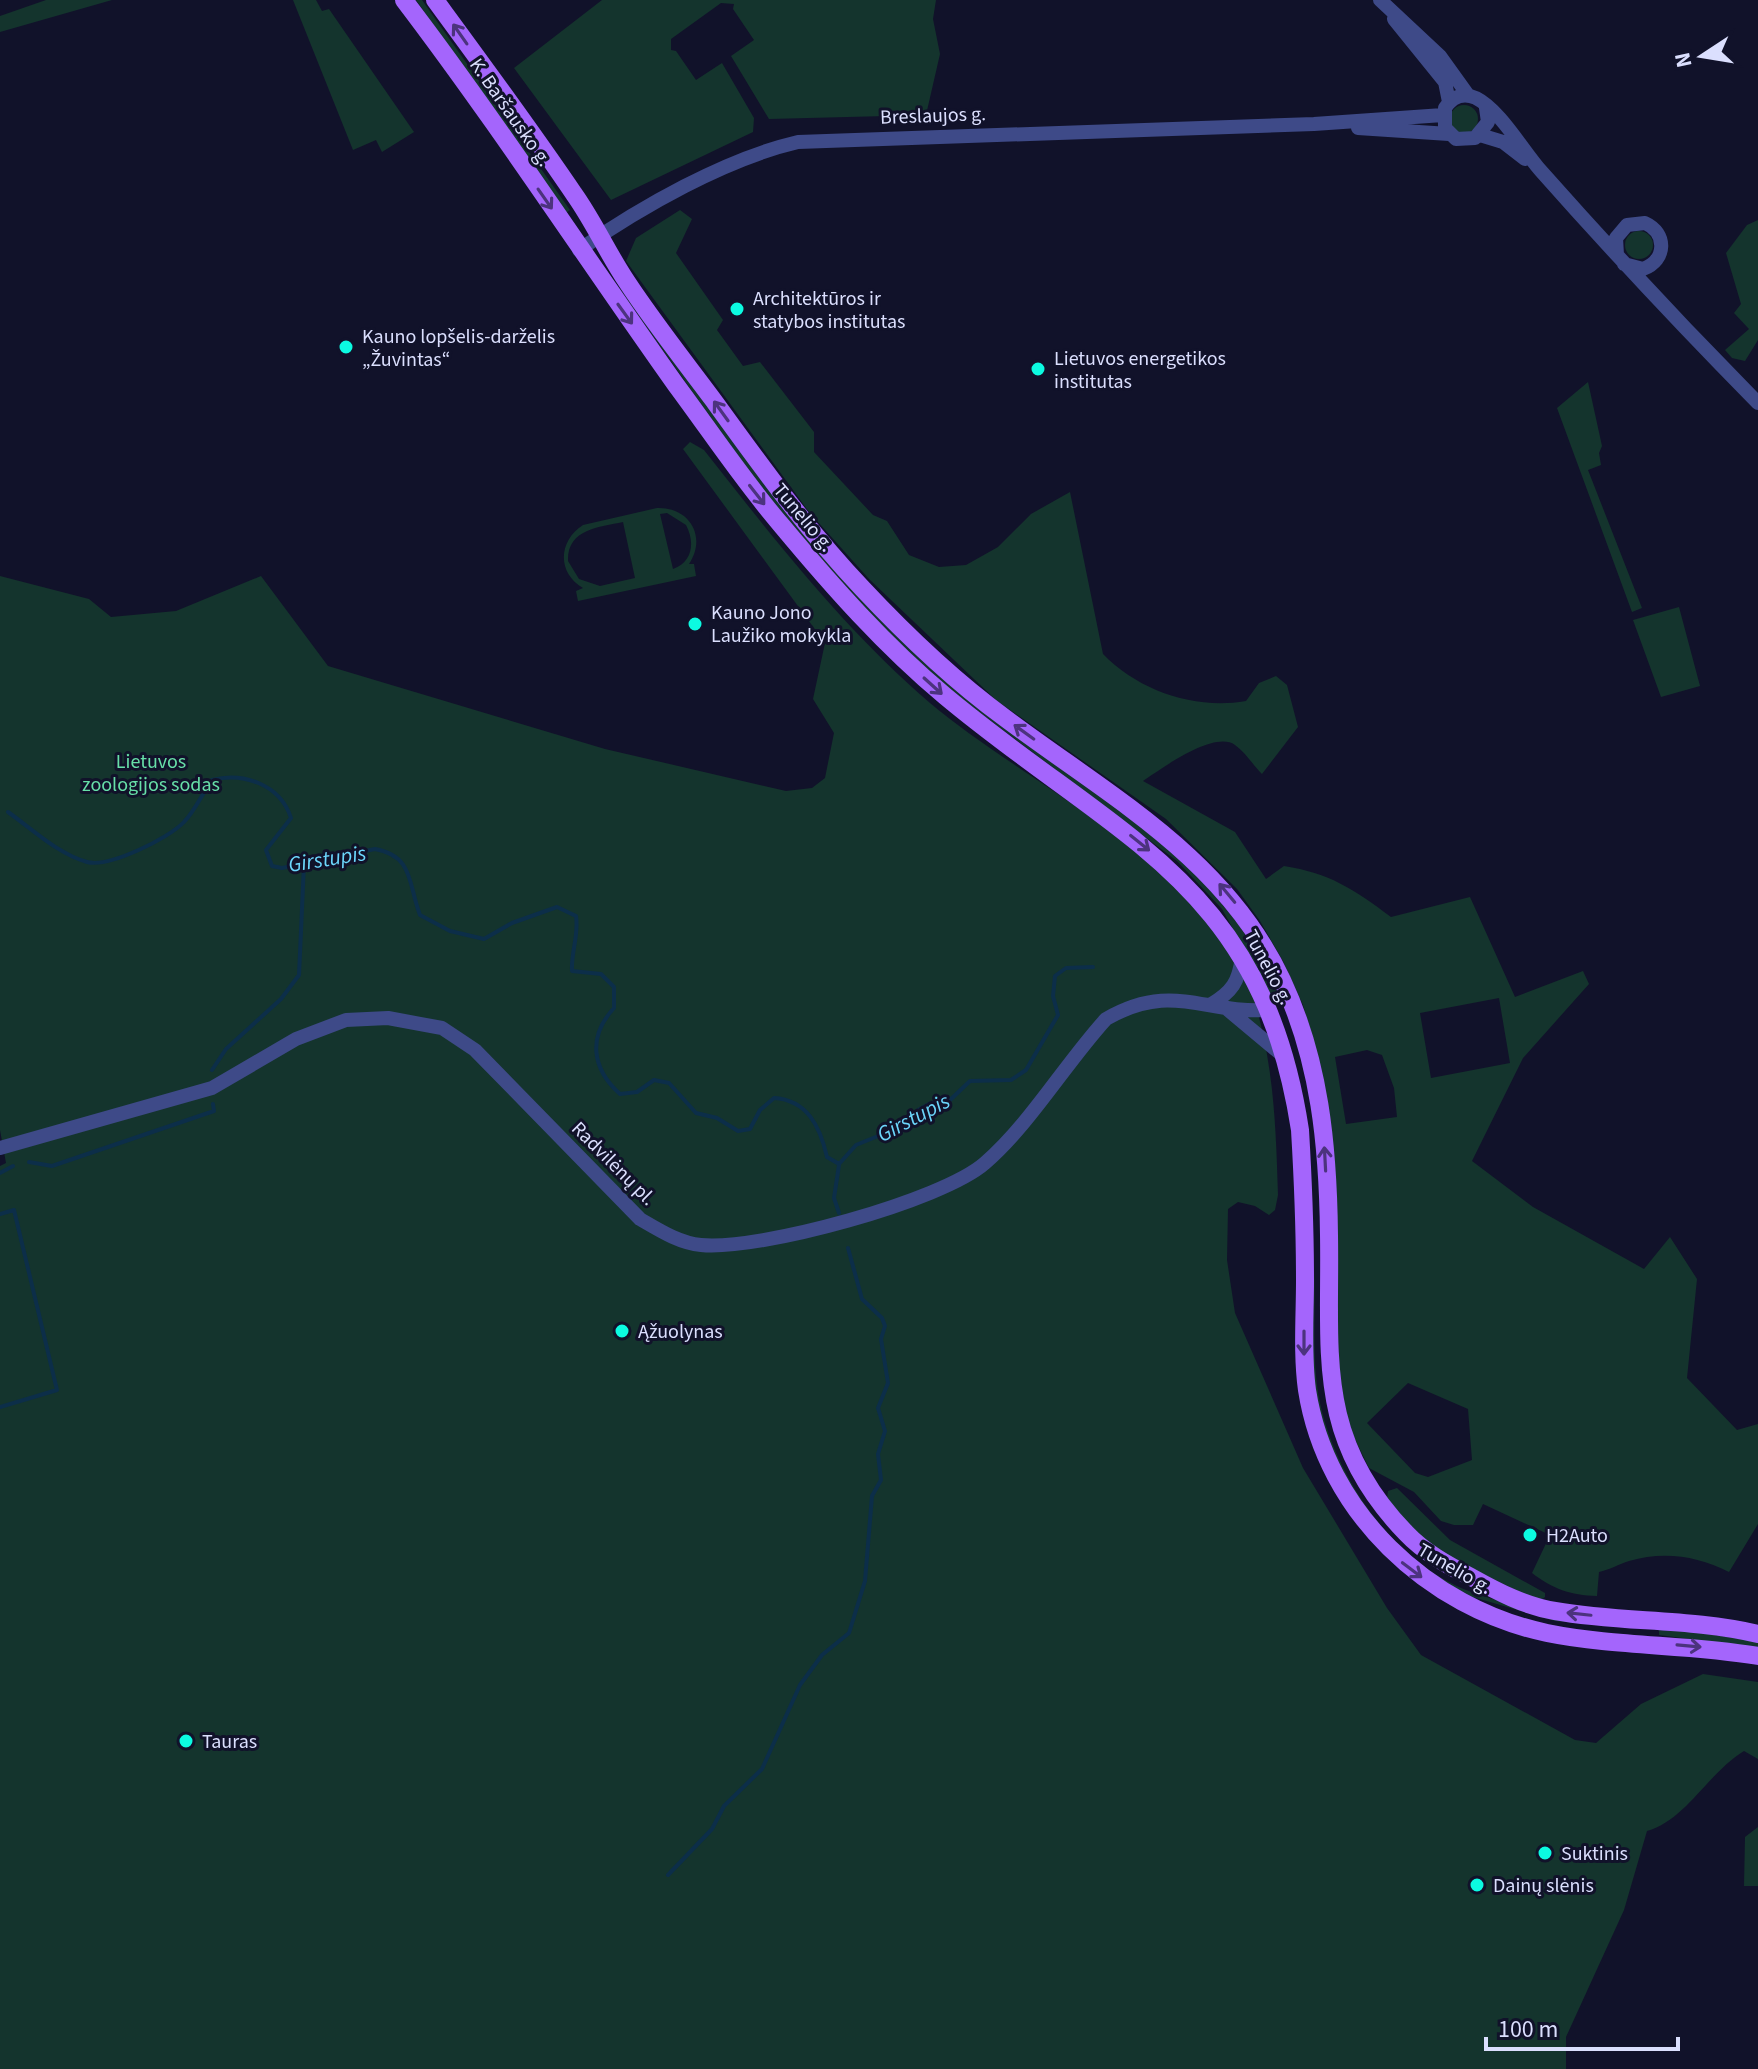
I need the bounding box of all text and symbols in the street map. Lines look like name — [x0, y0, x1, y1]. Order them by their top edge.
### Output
north arrow — [1662, 16, 1742, 96]
one-way arrow — [451, 23, 468, 45]
text: N — [1666, 49, 1701, 70]
street label: K. Baršausko g. — [462, 53, 558, 172]
street label: Breslaujos g. — [880, 100, 987, 132]
one-way arrow — [537, 187, 553, 209]
place label: Architektūros ir statybos institutas — [753, 285, 905, 336]
marker: Architektūros ir statybos institutas — [728, 300, 746, 318]
one-way arrow — [616, 302, 633, 324]
place label: Kauno lopšelis-darželis „Žuvintas“ — [362, 323, 555, 374]
marker: Kauno lopšelis-darželis „Žuvintas“ — [337, 338, 355, 356]
place label: Lietuvos energetikos institutas — [1054, 345, 1226, 396]
marker: Lietuvos energetikos institutas — [1029, 360, 1047, 378]
one-way arrow — [713, 401, 730, 422]
street label: Tunelio g. — [766, 477, 840, 558]
one-way arrow — [748, 484, 765, 505]
place label: Kauno Jono Laužiko mokykla — [711, 599, 851, 650]
marker: Kauno Jono Laužiko mokykla — [686, 615, 704, 633]
one-way arrow — [923, 676, 943, 695]
one-way arrow — [1014, 724, 1036, 740]
park label: Lietuvos zoologijos sodas — [82, 748, 220, 799]
one-way arrow — [1129, 834, 1150, 852]
water label: Girstupis — [286, 837, 369, 881]
one-way arrow — [1218, 884, 1236, 904]
street label: Tunelio g. — [1237, 925, 1300, 1010]
water label: Girstupis — [871, 1085, 956, 1150]
street label: Radvilėnų pl. — [565, 1115, 662, 1212]
one-way arrow — [1318, 1146, 1333, 1173]
place label: Ąžuolynas — [638, 1318, 723, 1346]
marker: Ąžuolynas — [613, 1322, 631, 1340]
one-way arrow — [1296, 1329, 1312, 1355]
place label: H2Auto — [1546, 1522, 1608, 1550]
marker: H2Auto — [1521, 1526, 1539, 1544]
street label: Tunelio g. — [1412, 1536, 1497, 1601]
one-way arrow — [1400, 1561, 1422, 1578]
one-way arrow — [1566, 1606, 1593, 1621]
one-way arrow — [1675, 1639, 1702, 1654]
place label: Tauras — [202, 1728, 257, 1756]
marker: Tauras — [177, 1732, 195, 1750]
place label: Suktinis — [1561, 1840, 1628, 1868]
marker: Suktinis — [1536, 1844, 1554, 1862]
place label: Dainų slėnis — [1493, 1872, 1594, 1900]
marker: Dainų slėnis — [1468, 1876, 1486, 1894]
scale bar — [1486, 2001, 1678, 2051]
text: 100 m — [1498, 2012, 1558, 2047]

